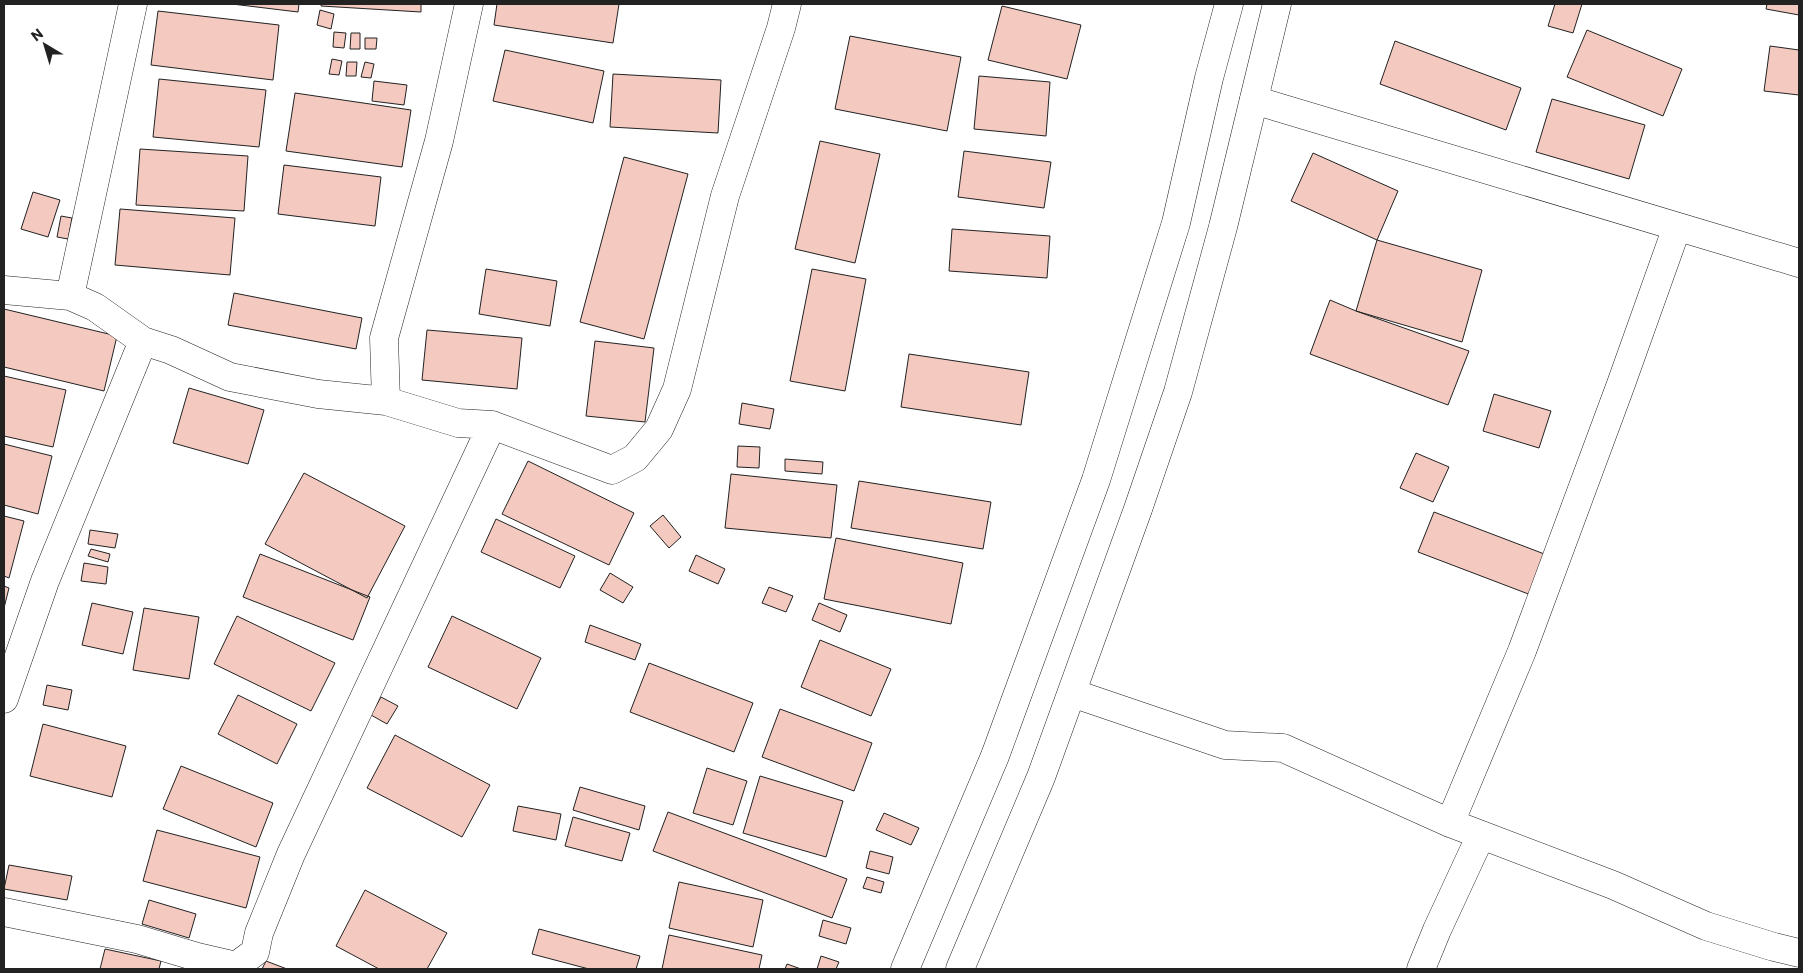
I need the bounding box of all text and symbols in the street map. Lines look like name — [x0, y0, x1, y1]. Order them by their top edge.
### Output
north arrow — [20, 20, 70, 70]
text: N — [27, 24, 46, 44]

